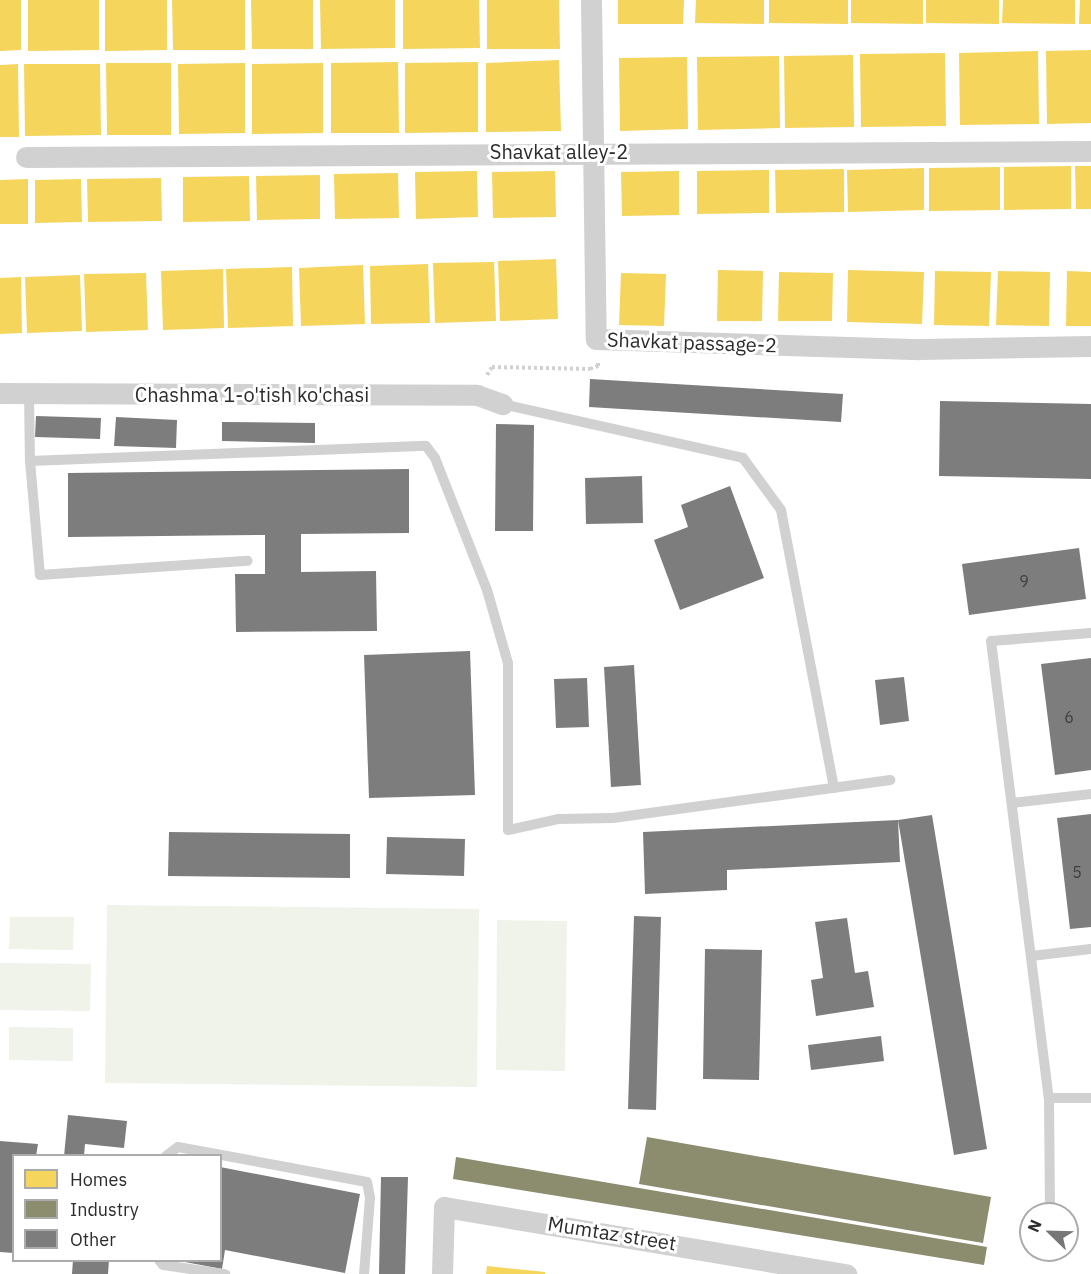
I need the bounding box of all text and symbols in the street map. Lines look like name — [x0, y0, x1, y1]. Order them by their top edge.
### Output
street label: Shavkat alley-2 — [490, 139, 628, 163]
street label: Shavkat passage-2 — [607, 327, 777, 357]
street label: Chashma 1-o'tish ko'chasi — [135, 382, 369, 406]
house number: 9 — [1019, 571, 1029, 591]
house number: 6 — [1064, 707, 1074, 727]
house number: 5 — [1072, 862, 1082, 882]
legend — [12, 1154, 222, 1262]
text: Homes — [70, 1168, 127, 1191]
text: Industry — [70, 1198, 139, 1221]
north arrow — [1019, 1202, 1079, 1262]
street label: Mumtаz street — [546, 1211, 678, 1255]
text: N — [1023, 1217, 1046, 1235]
text: Other — [70, 1228, 116, 1251]

